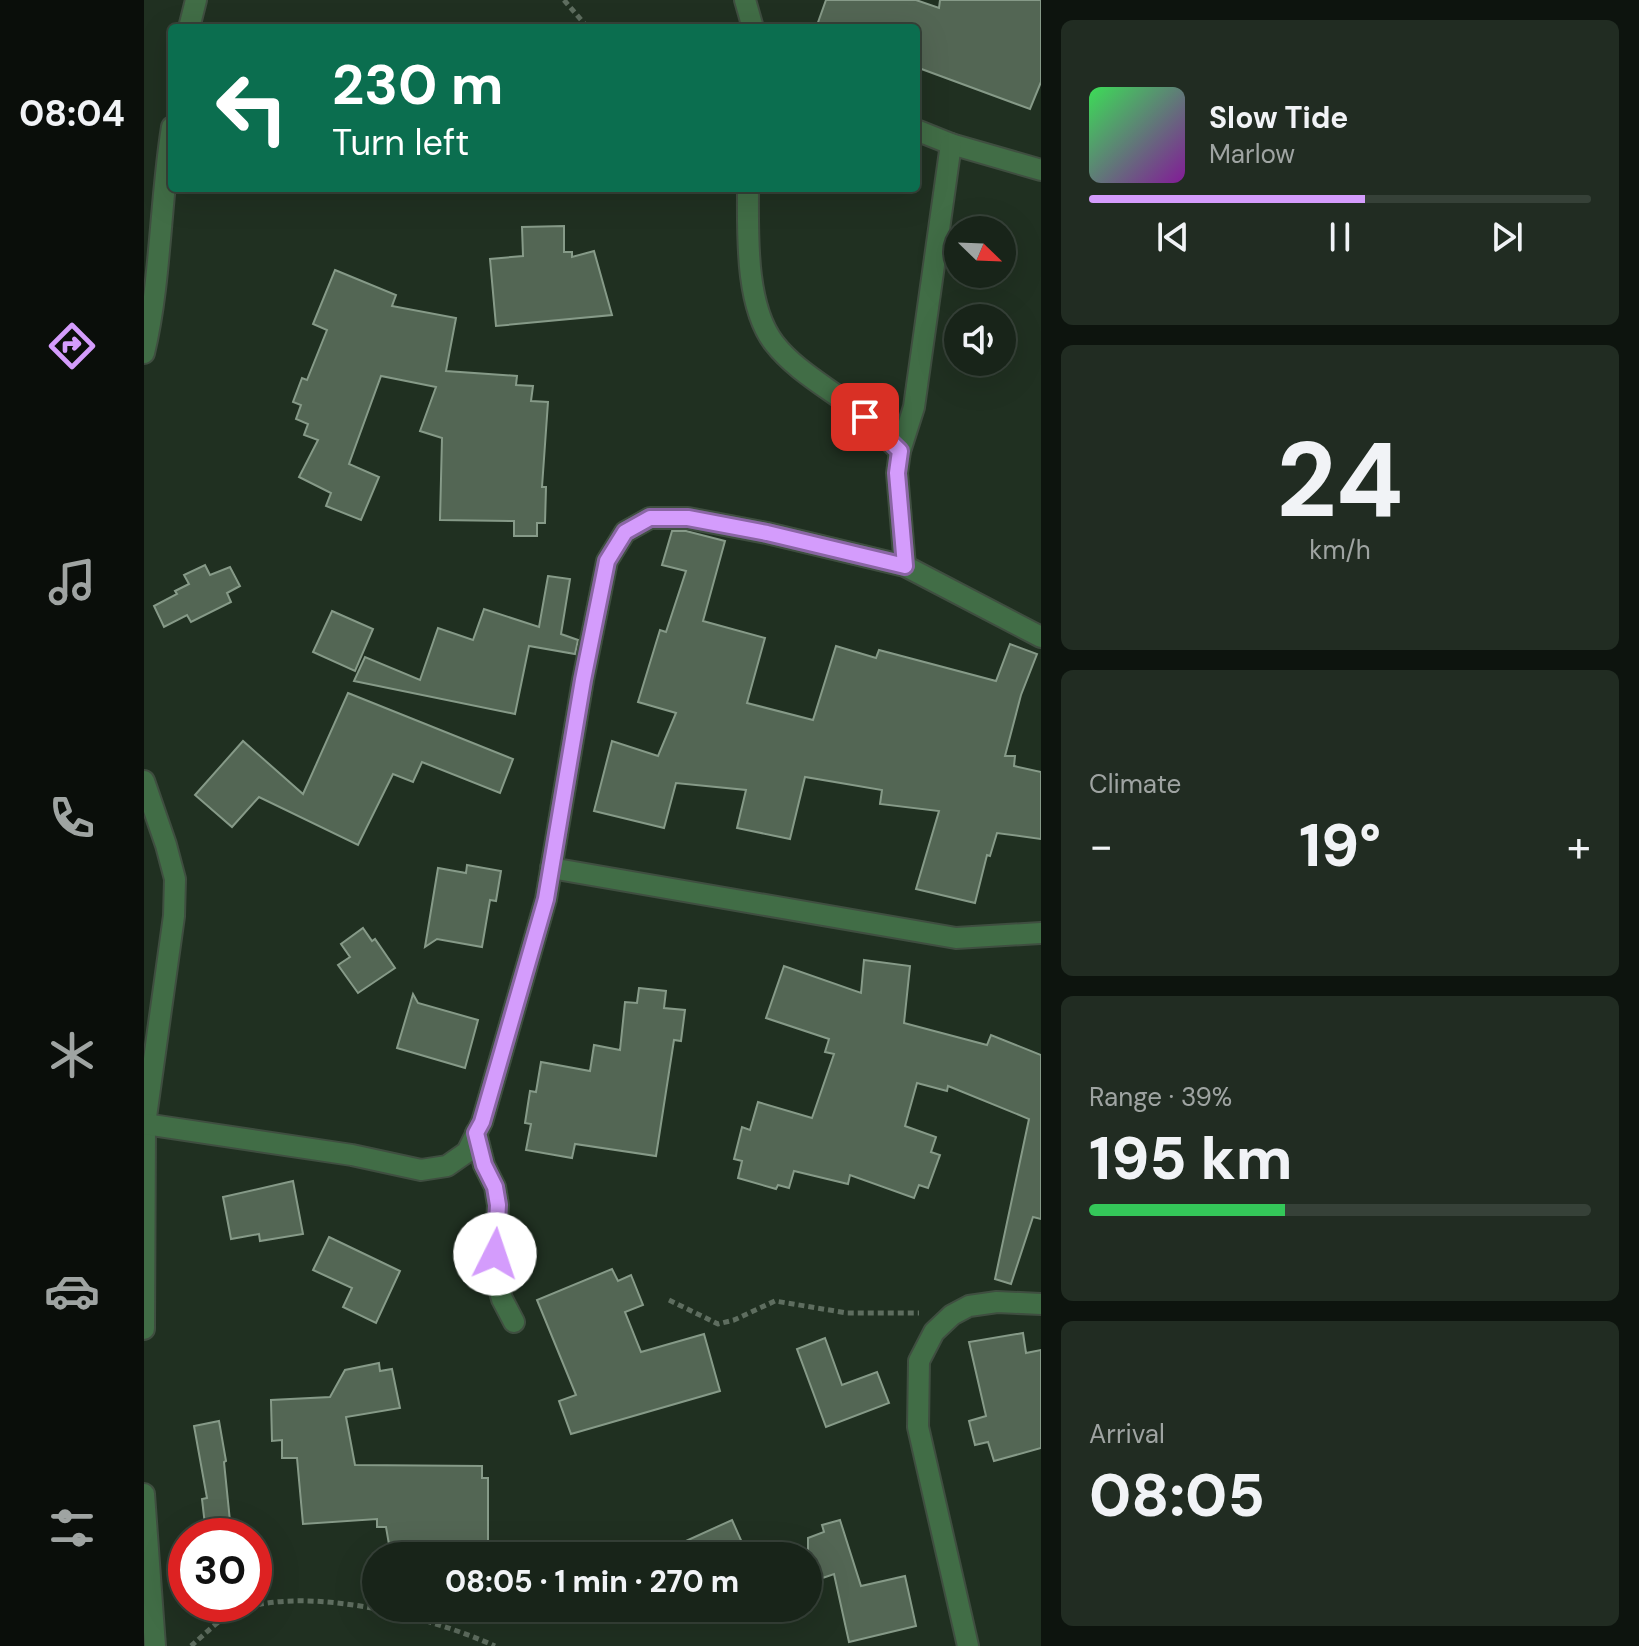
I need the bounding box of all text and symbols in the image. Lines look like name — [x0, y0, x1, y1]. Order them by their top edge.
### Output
text: 230 m — [332, 48, 503, 121]
icon: left — [200, 56, 304, 160]
text: 08:04 — [19, 90, 125, 137]
text: Slow Tide — [1209, 98, 1348, 137]
text: Turn left — [332, 119, 469, 166]
text: Marlow — [1209, 137, 1295, 171]
icon: previous — [1151, 215, 1195, 259]
icon: pause — [1318, 215, 1362, 259]
icon: next — [1485, 215, 1529, 259]
north arrow — [944, 216, 1016, 288]
map controls — [944, 216, 1016, 376]
button: sound — [944, 304, 1016, 376]
icon: directions — [44, 318, 100, 374]
pin — [831, 383, 899, 451]
icon: arrive — [843, 395, 887, 439]
text: 24 — [1277, 413, 1403, 548]
text: km/h — [1309, 533, 1371, 567]
icon: music — [44, 554, 100, 610]
text: Climate — [1089, 767, 1181, 801]
icon: phone — [44, 790, 100, 846]
text: 19° — [1299, 806, 1381, 885]
text: − — [1089, 817, 1113, 875]
text: + — [1567, 817, 1591, 875]
icon: climate — [44, 1027, 100, 1083]
text: Range · 39% — [1089, 1080, 1232, 1114]
text: 195 km — [1089, 1119, 1292, 1198]
position arrow — [453, 1212, 537, 1296]
icon: car — [44, 1263, 100, 1319]
text: Arrival — [1089, 1417, 1165, 1451]
text: 08:05 — [1089, 1456, 1265, 1535]
icon: filters — [44, 1500, 100, 1556]
speed limit sign: 30 — [168, 1518, 272, 1622]
text: 08:05 · 1 min · 270 m — [445, 1562, 739, 1601]

